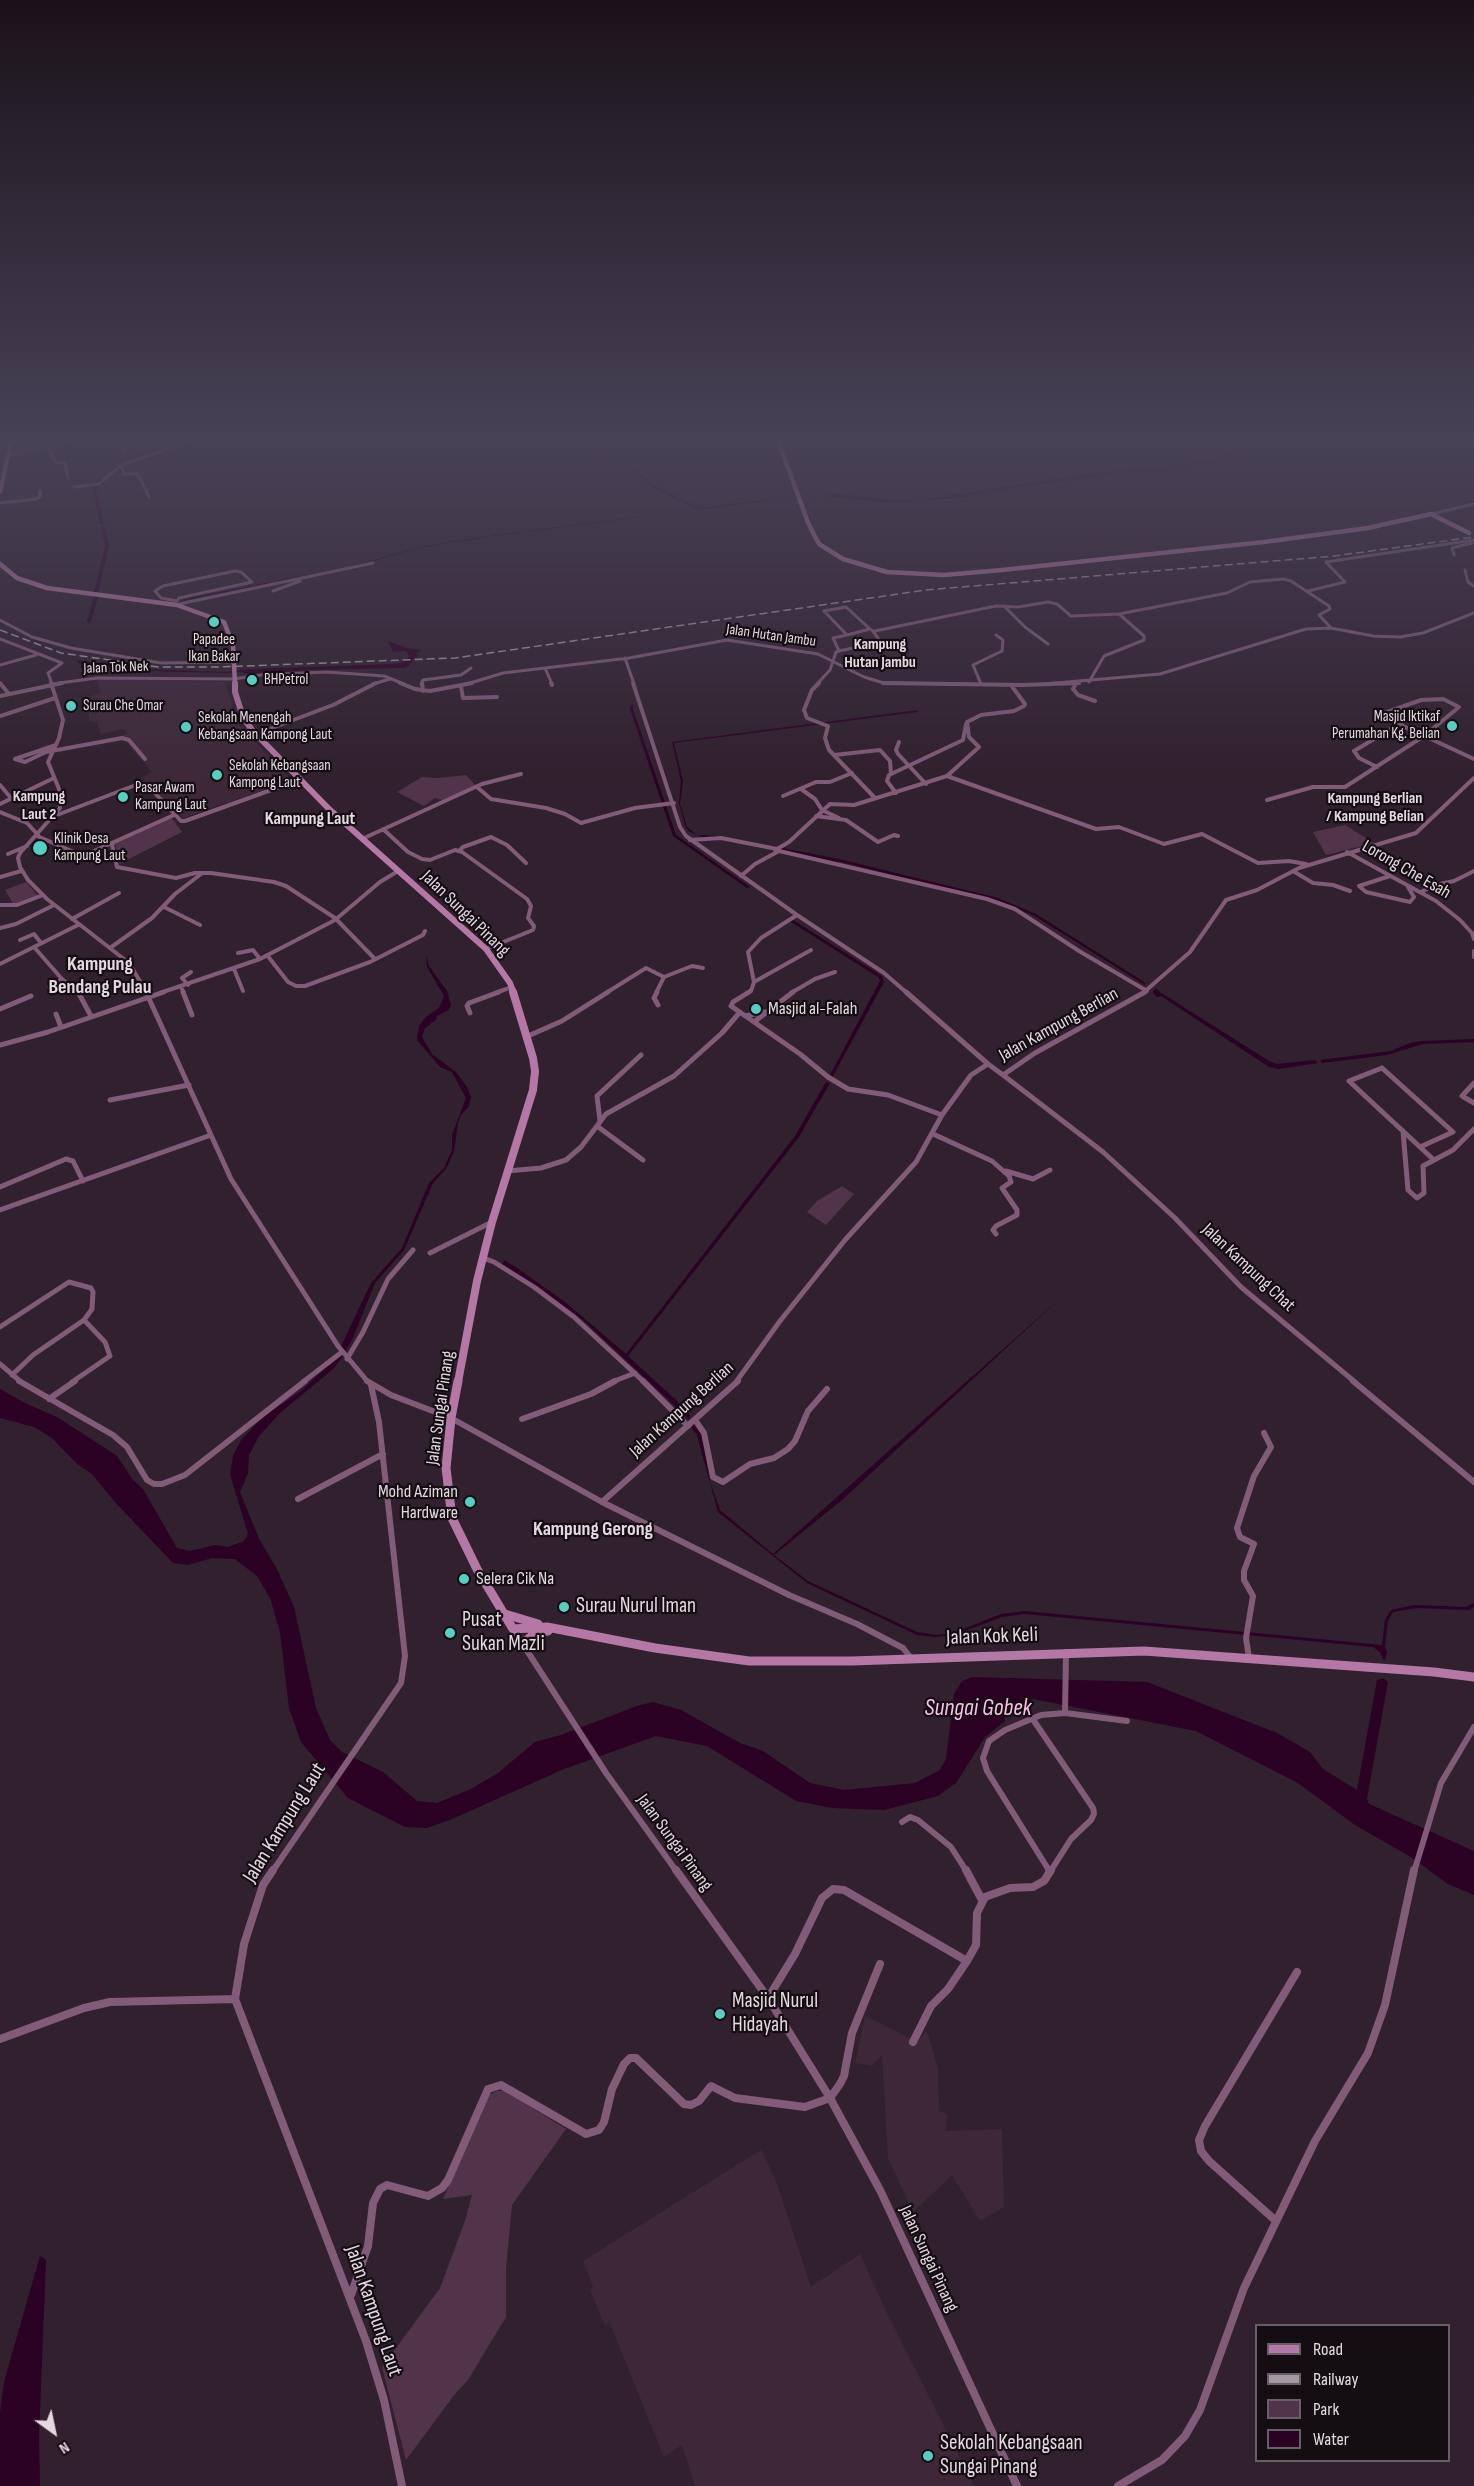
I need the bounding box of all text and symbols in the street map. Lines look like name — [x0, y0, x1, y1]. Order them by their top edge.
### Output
marker: Papadee Ikan Bakar — [207, 615, 221, 629]
street label: Jalan Hutan Jambu — [725, 621, 817, 651]
place label: Papadee Ikan Bakar — [188, 631, 240, 666]
district label: Kampung Hutan Jambu — [844, 635, 916, 673]
street label: Jalan Tok Nek — [83, 658, 149, 678]
place label: BHPetrol — [264, 671, 308, 689]
marker: BHPetrol — [245, 673, 259, 687]
place label: Surau Che Omar — [83, 697, 163, 715]
marker: Surau Che Omar — [64, 699, 78, 713]
place label: Masjid Iktikaf Perumahan Kg. Belian — [1332, 708, 1440, 743]
place label: Sekolah Menengah Kebangsaan Kampong Laut — [198, 709, 332, 744]
marker: Masjid Iktikaf Perumahan Kg. Belian — [1445, 719, 1459, 733]
marker: Sekolah Menengah Kebangsaan Kampong Laut — [179, 720, 193, 734]
place label: Sekolah Kebangsaan Kampong Laut — [229, 757, 331, 792]
marker: Sekolah Kebangsaan Kampong Laut — [210, 768, 224, 782]
place label: Pasar Awam Kampung Laut — [135, 779, 207, 814]
district label: Kampung Laut 2 — [13, 787, 65, 825]
district label: Kampung Berlian / Kampung Belian — [1326, 789, 1424, 827]
marker: Pasar Awam Kampung Laut — [116, 790, 130, 804]
district label: Kampung Laut — [265, 808, 355, 830]
place label: Klinik Desa Kampung Laut — [54, 830, 126, 865]
street label: Lorong Che Esah — [1358, 836, 1454, 904]
marker: Klinik Desa Kampung Laut — [31, 839, 49, 857]
street label: Jalan Sungai Pinang — [416, 866, 514, 962]
district label: Kampung Bendang Pulau — [48, 953, 152, 1000]
street label: Jalan Kampung Berlian — [996, 983, 1122, 1067]
place label: Masjid al-Falah — [768, 998, 857, 1020]
marker: Masjid al-Falah — [749, 1002, 763, 1016]
street label: Jalan Kampung Chat — [1197, 1219, 1299, 1317]
street label: Jalan Sungai Pinang — [422, 1350, 460, 1466]
street label: Jalan Kampung Berlian — [625, 1358, 739, 1462]
place label: Mohd Aziman Hardware — [378, 1481, 458, 1524]
marker: Mohd Aziman Hardware — [463, 1495, 477, 1509]
district label: Kampung Gerong — [533, 1518, 653, 1542]
place label: Selera Cik Na — [476, 1568, 554, 1590]
marker: Selera Cik Na — [457, 1572, 471, 1586]
place label: Surau Nurul Iman — [576, 1594, 696, 1620]
marker: Surau Nurul Iman — [557, 1600, 571, 1614]
place label: Pusat Sukan Mazli — [462, 1608, 545, 1658]
street label: Jalan Kok Keli — [946, 1623, 1038, 1651]
marker: Pusat Sukan Mazli — [443, 1626, 457, 1640]
water label: Sungai Gobek — [924, 1695, 1032, 1723]
street label: Jalan Kampung Laut — [238, 1758, 332, 1888]
street label: Jalan Sungai Pinang — [631, 1790, 717, 1896]
place label: Masjid Nurul Hidayah — [732, 1989, 818, 2039]
marker: Masjid Nurul Hidayah — [713, 2007, 727, 2021]
street label: Jalan Sungai Pinang — [894, 2202, 962, 2316]
street label: Jalan Kampung Laut — [339, 2242, 407, 2380]
legend — [1255, 2324, 1450, 2462]
text: Road — [1313, 2339, 1343, 2360]
text: Railway — [1313, 2369, 1358, 2390]
text: Park — [1313, 2399, 1339, 2420]
north arrow — [24, 2402, 84, 2462]
text: Water — [1313, 2429, 1349, 2450]
place label: Sekolah Kebangsaan Sungai Pinang — [940, 2431, 1082, 2481]
text: N — [55, 2437, 73, 2458]
marker: Sekolah Kebangsaan Sungai Pinang — [921, 2449, 935, 2463]

